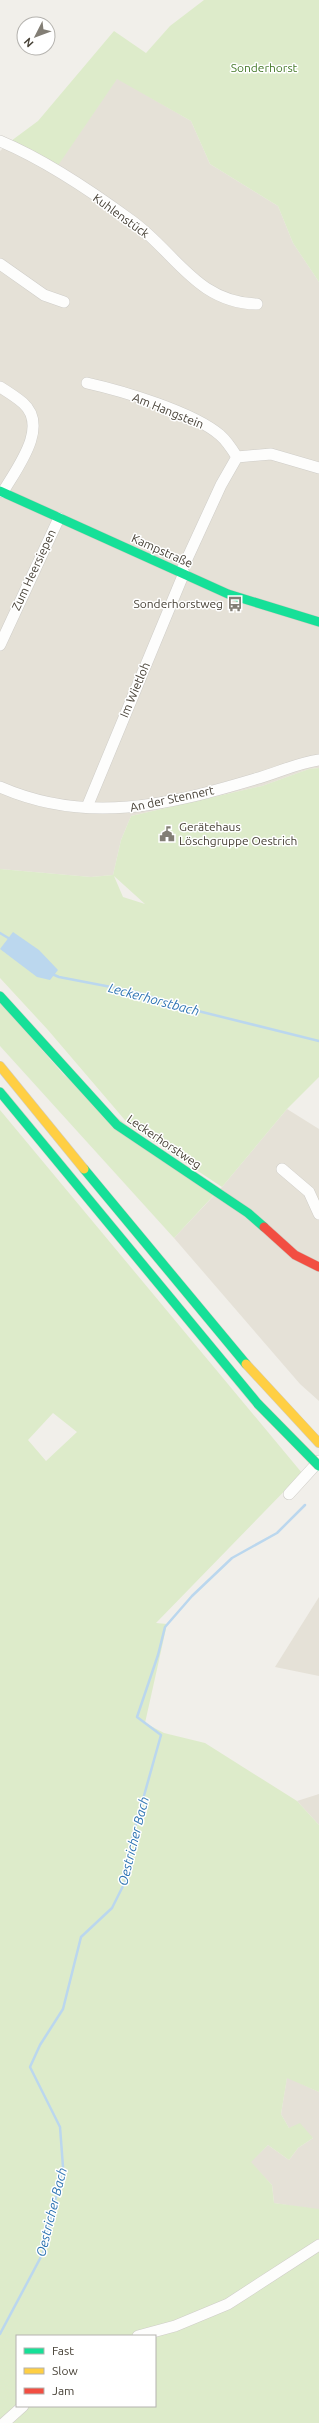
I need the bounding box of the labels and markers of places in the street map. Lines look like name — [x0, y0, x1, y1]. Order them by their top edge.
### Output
bus stop icon: Sonderhorstweg — [226, 595, 244, 613]
place label: Sonderhorstweg — [133, 597, 223, 610]
place label: Gerätehaus Löschgruppe Oestrich — [179, 820, 297, 847]
public building icon: Gerätehaus Löschgruppe Oestrich — [158, 825, 176, 843]

